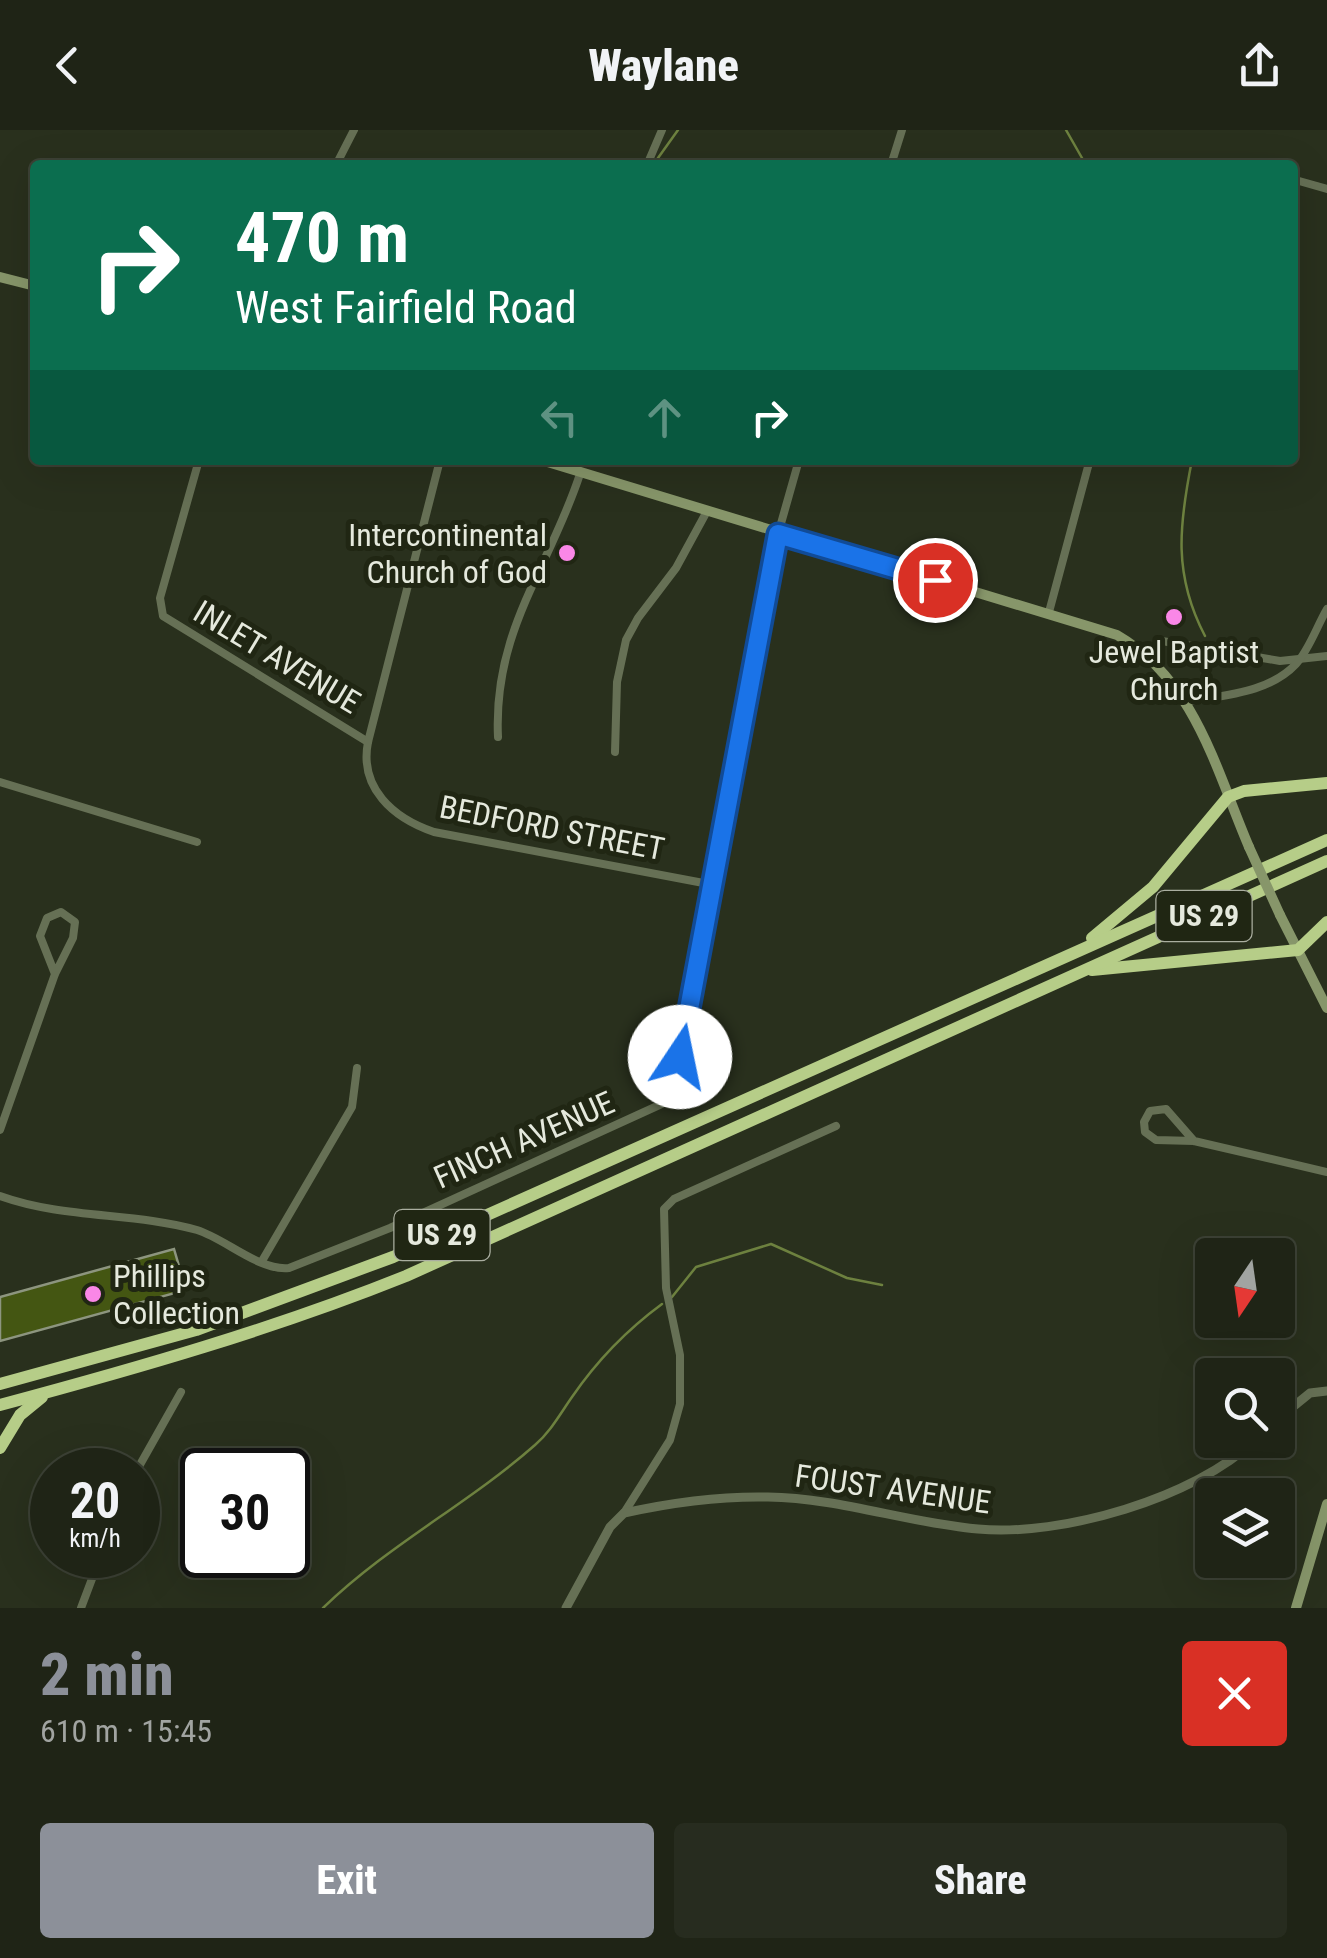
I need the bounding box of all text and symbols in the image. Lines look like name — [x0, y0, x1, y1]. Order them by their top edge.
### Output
icon: back — [40, 38, 95, 93]
icon: share — [1232, 38, 1287, 93]
text: Waylane — [588, 39, 739, 92]
text: 470 m — [235, 197, 409, 279]
icon: right — [70, 200, 200, 330]
text: West Fairfield Road — [235, 281, 577, 334]
icon: left — [532, 390, 587, 445]
icon: ahead — [637, 390, 692, 445]
icon: right — [742, 390, 797, 445]
place label: Intercontinental Church of God — [348, 516, 547, 591]
pin — [893, 538, 978, 623]
marker: Intercontinental Church of God — [556, 542, 578, 564]
icon: arrive — [908, 553, 963, 608]
street label: INLET AVENUE — [187, 592, 367, 722]
marker: Jewel Baptist Church — [1163, 606, 1185, 628]
place label: Jewel Baptist Church — [1089, 633, 1259, 708]
street label: BEDFORD STREET — [437, 788, 667, 868]
road number: US 29 — [1156, 891, 1252, 941]
position arrow — [628, 1005, 732, 1109]
street label: FINCH AVENUE — [428, 1083, 620, 1197]
road number: US 29 — [394, 1210, 490, 1260]
north arrow — [1195, 1238, 1295, 1338]
map controls — [1195, 1238, 1295, 1578]
place label: Phillips Collection — [113, 1257, 240, 1332]
marker: Phillips Collection — [82, 1283, 104, 1305]
button: search — [1195, 1358, 1295, 1458]
speed limit sign: 30 — [180, 1448, 310, 1578]
street label: FOUST AVENUE — [793, 1456, 993, 1522]
text: 20 — [70, 1472, 120, 1530]
button: layers — [1195, 1478, 1295, 1578]
text: km/h — [69, 1524, 121, 1553]
text: 2 min — [40, 1639, 174, 1710]
button: close — [1182, 1641, 1287, 1746]
text: 610 m · 15:45 — [40, 1712, 212, 1750]
button: Exit — [40, 1823, 654, 1938]
button: Share — [674, 1823, 1287, 1938]

